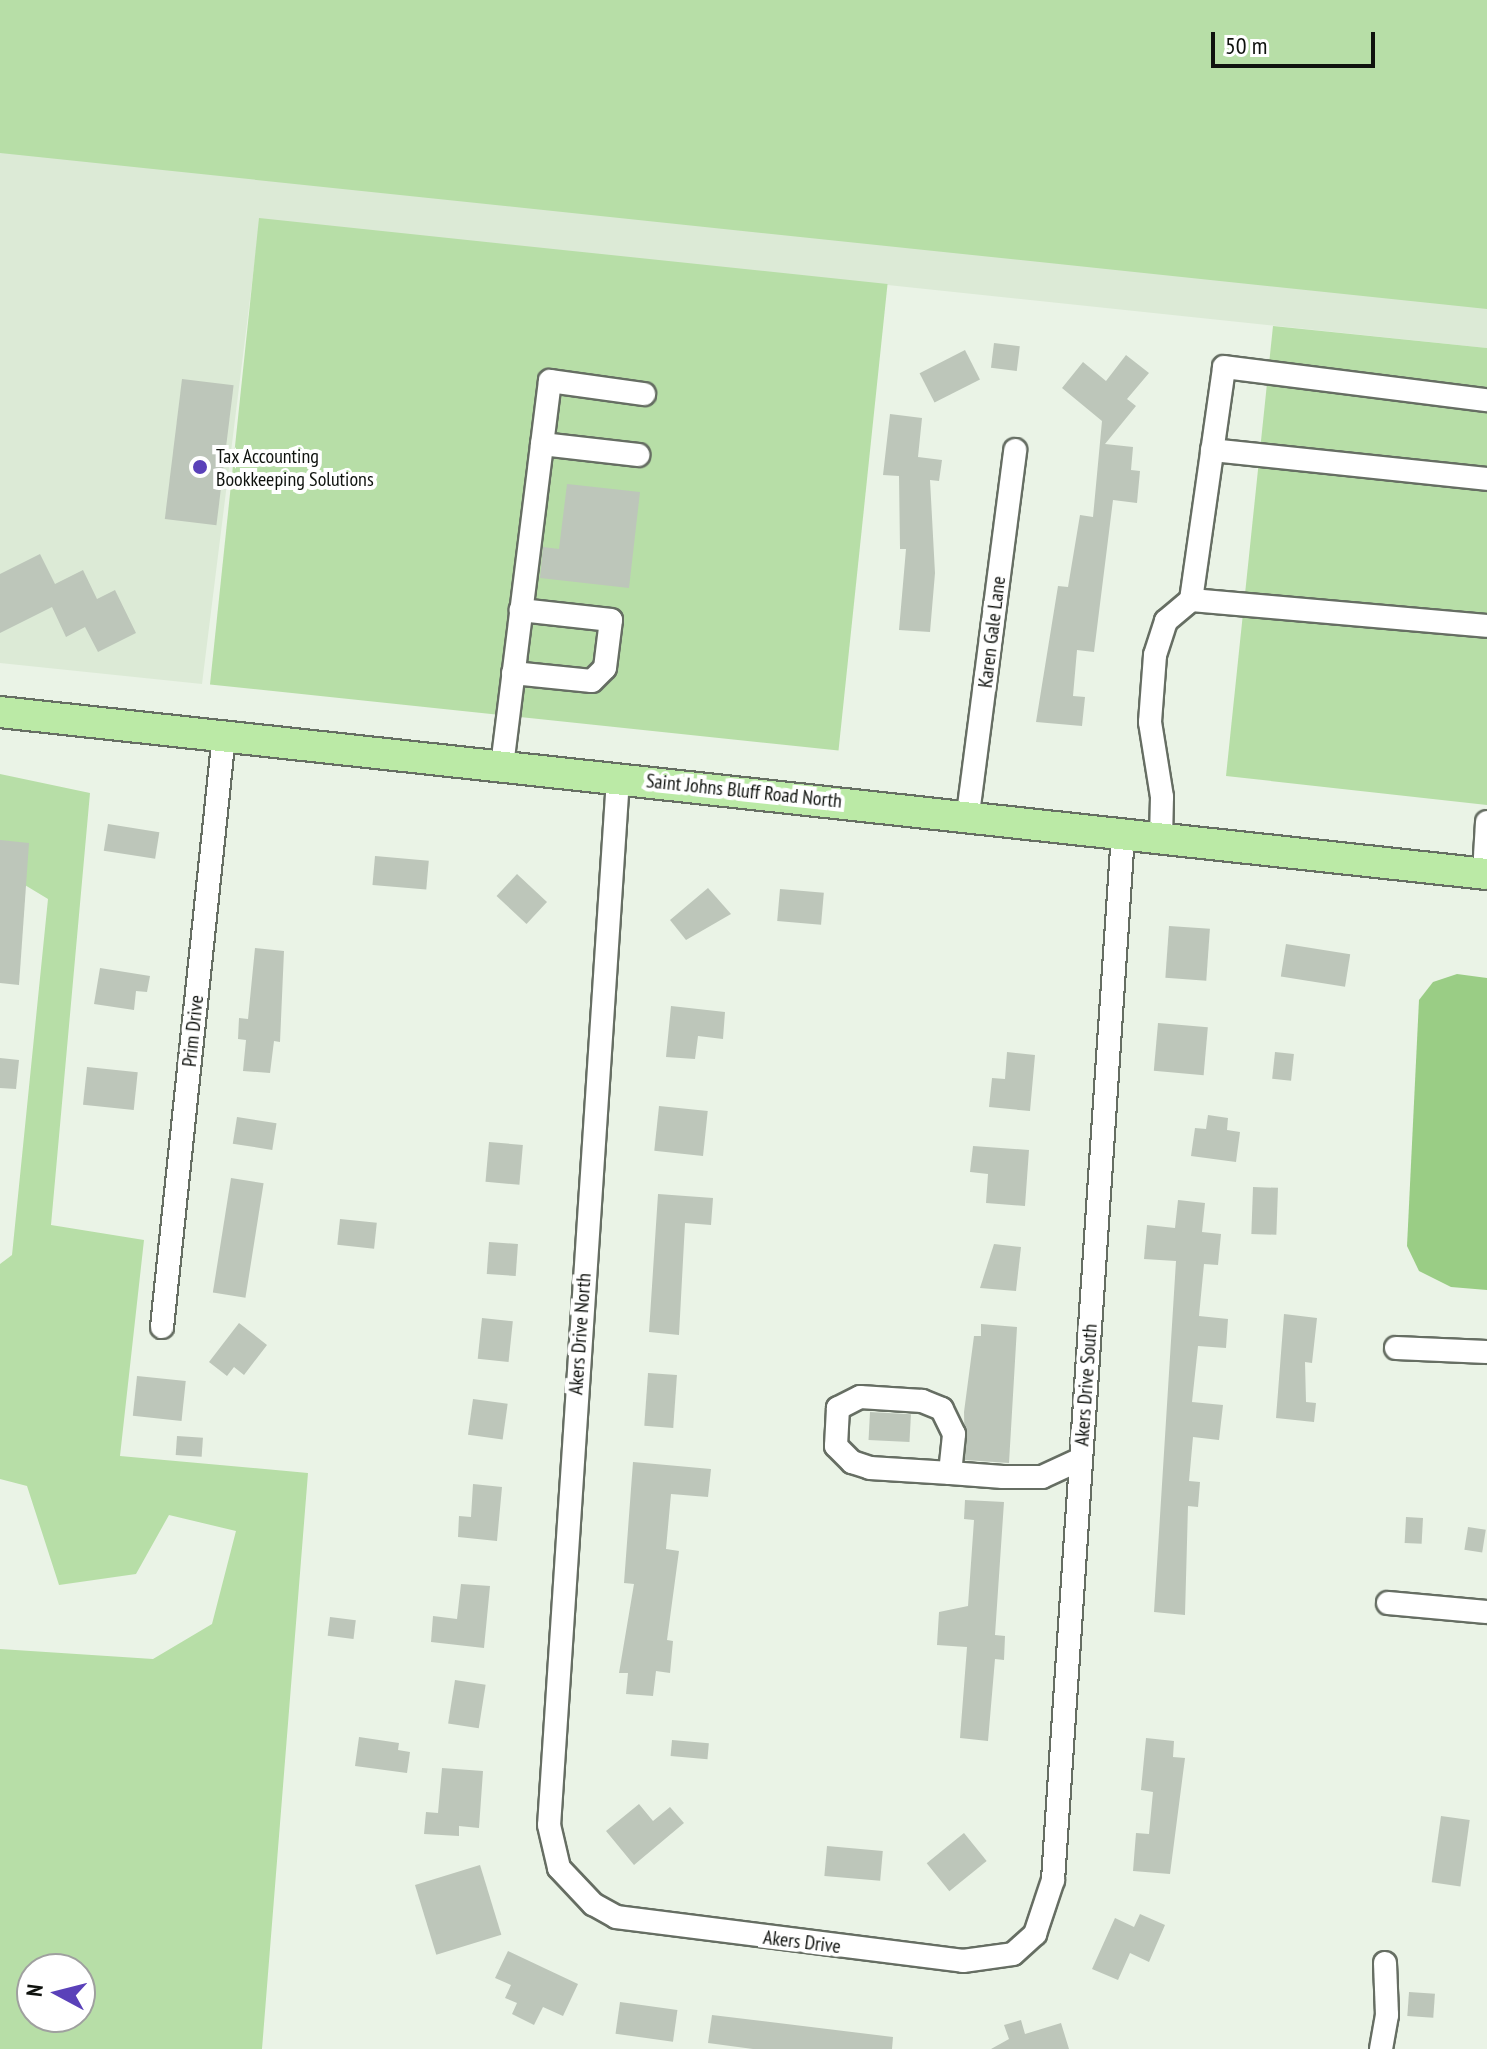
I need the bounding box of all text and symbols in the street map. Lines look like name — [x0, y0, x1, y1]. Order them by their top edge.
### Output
scale bar — [1215, 16, 1379, 66]
text: 50 m — [1225, 30, 1267, 61]
place label: Tax Accounting Bookkeeping Solutions — [216, 444, 374, 491]
marker: Tax Accounting Bookkeeping Solutions — [191, 458, 209, 476]
street label: Karen Gale Lane — [973, 575, 1011, 689]
street label: Saint Johns Bluff Road North — [645, 769, 843, 813]
street label: Prim Drive — [177, 994, 209, 1068]
street label: Akers Drive North — [564, 1272, 596, 1396]
street label: Akers Drive South — [1070, 1323, 1102, 1447]
street label: Akers Drive — [762, 1925, 842, 1959]
north arrow — [16, 1953, 96, 2033]
text: N — [20, 1983, 49, 1998]

